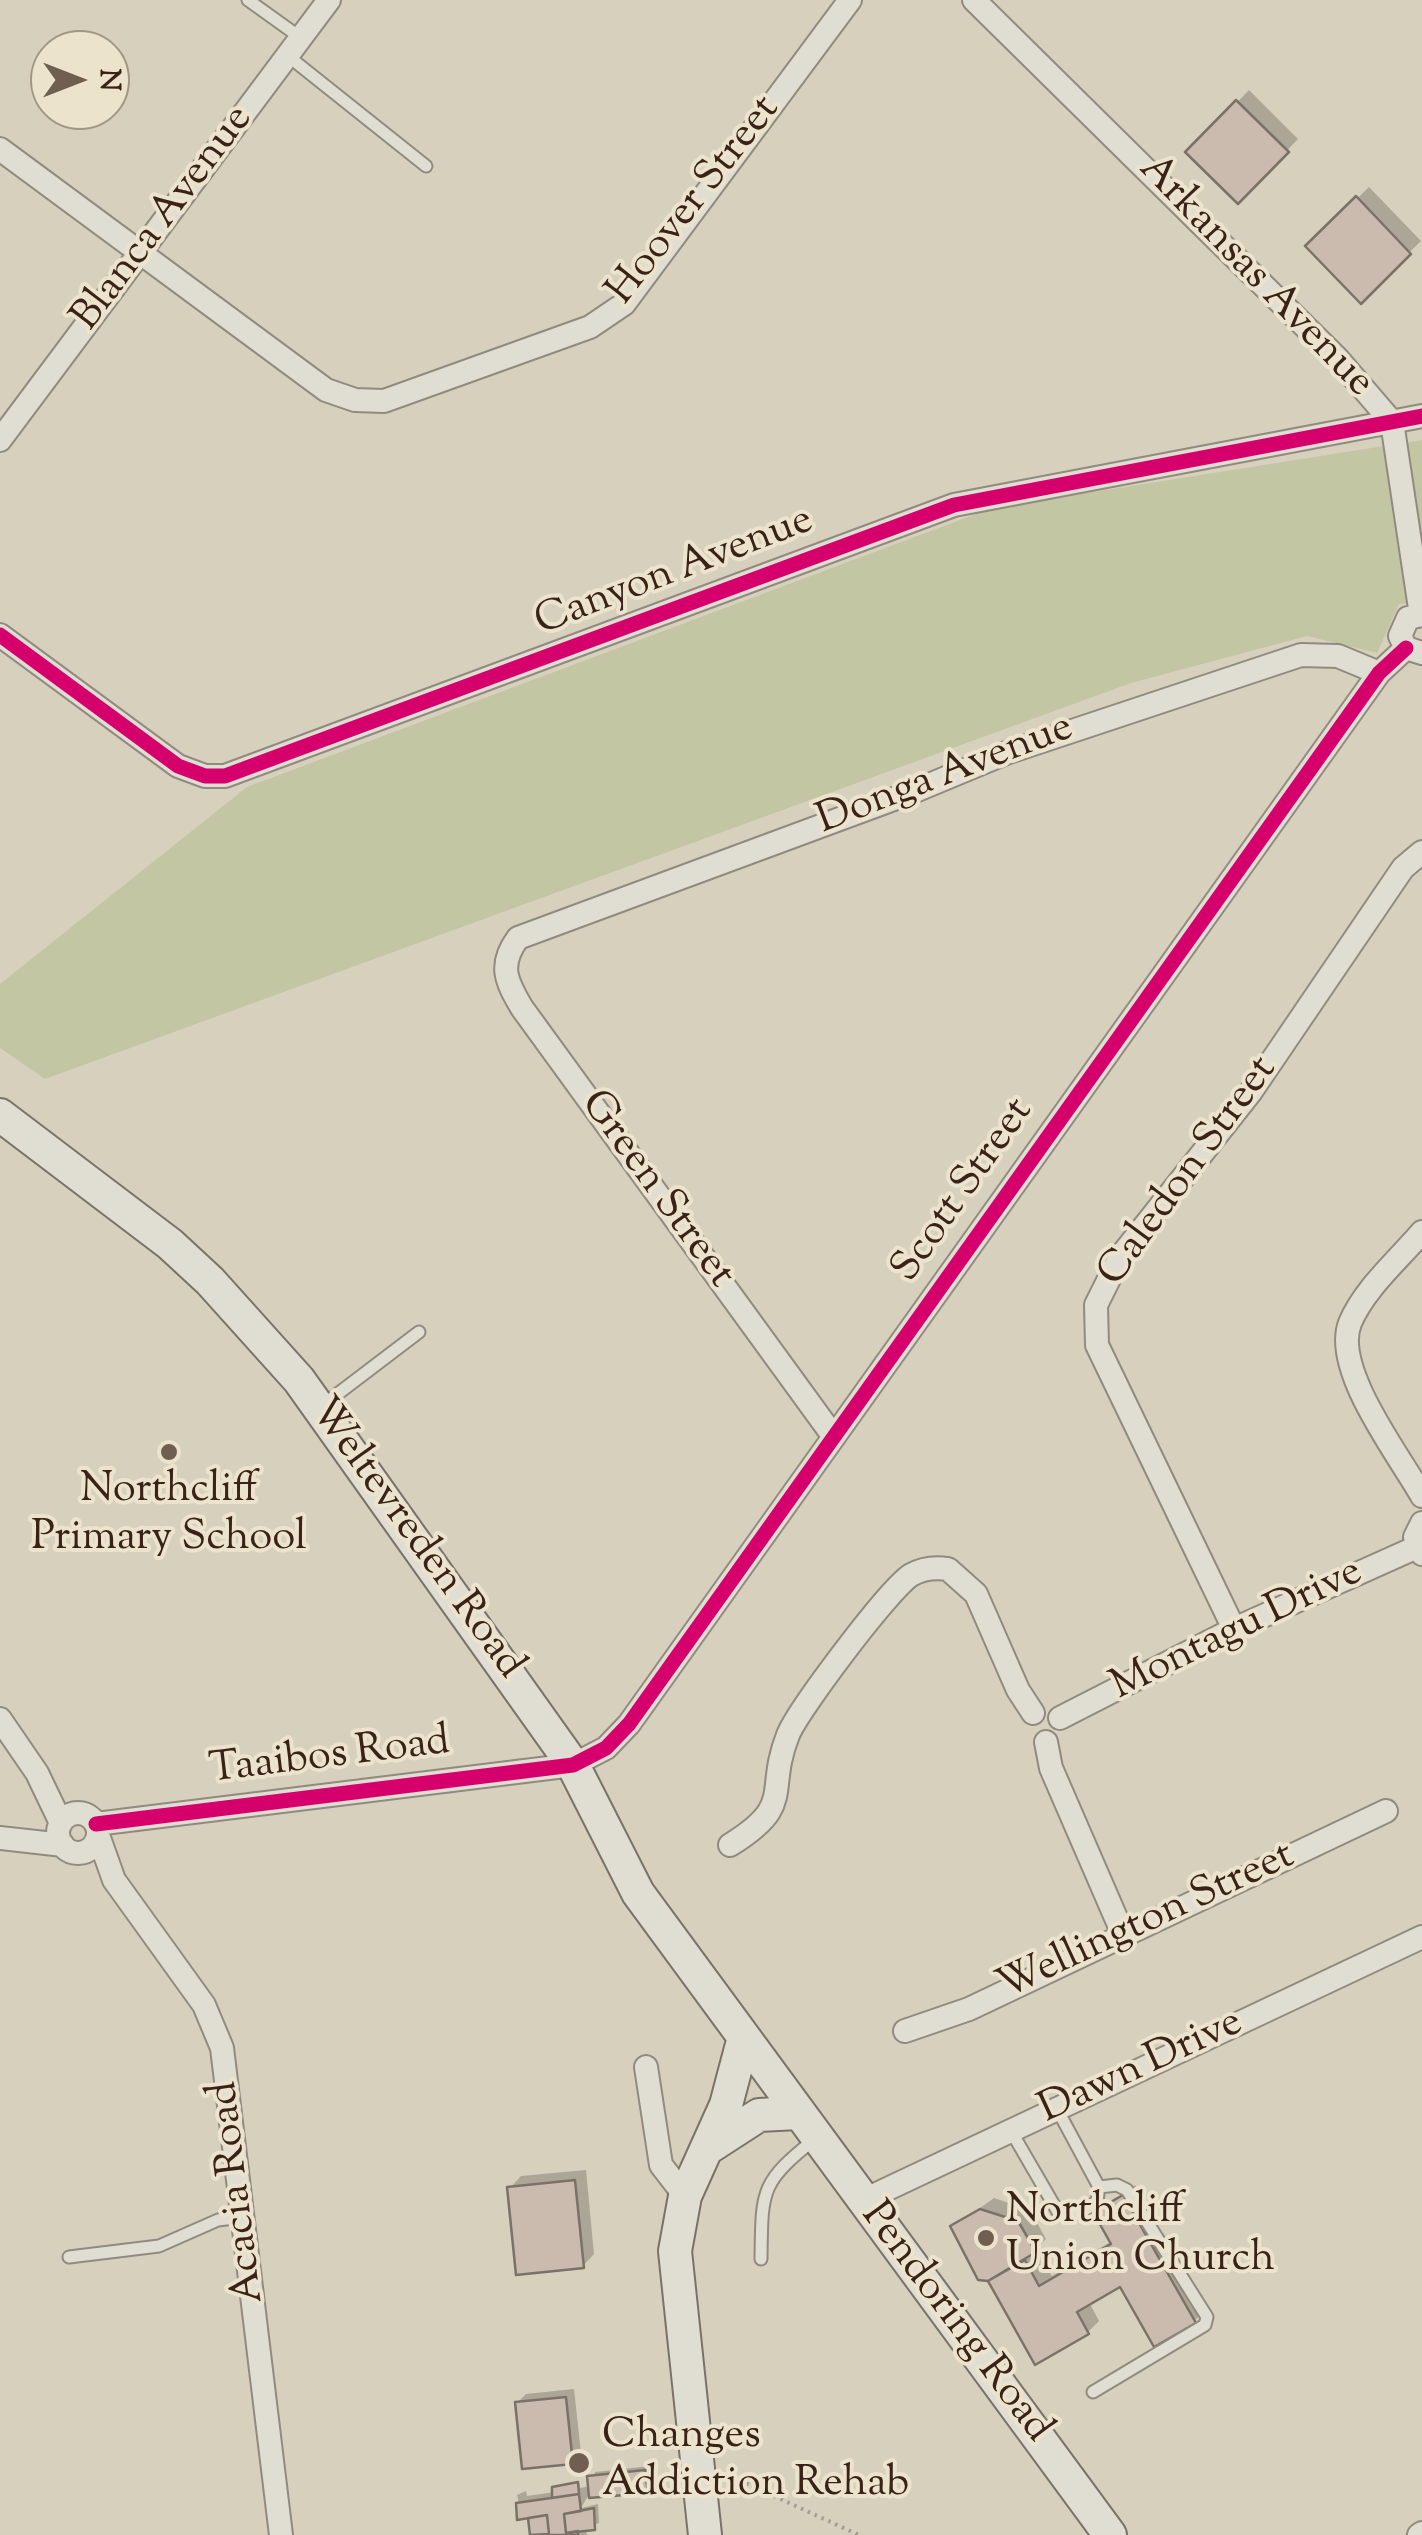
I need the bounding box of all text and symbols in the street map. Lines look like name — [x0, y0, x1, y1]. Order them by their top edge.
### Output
north arrow — [30, 30, 130, 130]
text: N — [88, 69, 128, 91]
street label: Hoover Street — [599, 87, 793, 317]
street label: Blanca Avenue — [64, 97, 266, 343]
street label: Arkansas Avenue — [1126, 146, 1382, 410]
street label: Canyon Avenue — [529, 498, 821, 650]
street label: Donga Avenue — [811, 705, 1081, 849]
street label: Caledon Street — [1090, 1048, 1290, 1298]
street label: Green Street — [567, 1083, 743, 1299]
street label: Scott Street — [883, 1090, 1047, 1294]
street label: Weltevreden Road — [295, 1390, 533, 1690]
marker: Northcliff Primary School — [158, 1441, 180, 1463]
place label: Northcliff Primary School — [31, 1468, 307, 1566]
street label: Montagu Drive — [1104, 1549, 1372, 1715]
street label: Taaibos Road — [207, 1719, 453, 1799]
street label: Wellington Street — [991, 1833, 1303, 2015]
street label: Dawn Drive — [1032, 2000, 1252, 2138]
street label: Acacia Road — [201, 2078, 279, 2306]
place label: Northcliff Union Church — [1006, 2189, 1275, 2288]
street label: Pendoring Road — [847, 2194, 1061, 2454]
marker: Northcliff Union Church — [975, 2227, 997, 2249]
place label: Changes Addiction Rehab — [602, 2414, 909, 2512]
marker: Changes Addiction Rehab — [566, 2450, 592, 2476]

